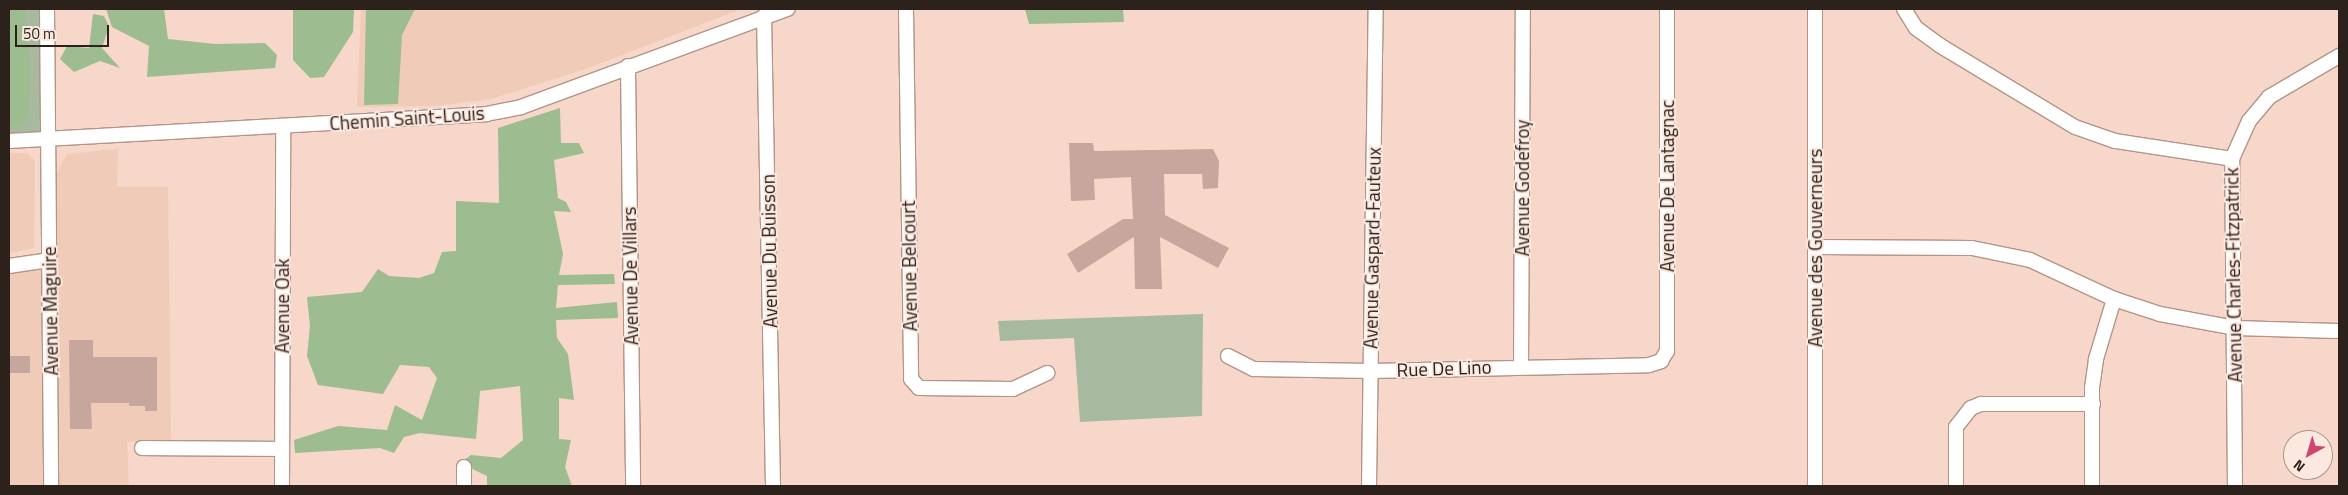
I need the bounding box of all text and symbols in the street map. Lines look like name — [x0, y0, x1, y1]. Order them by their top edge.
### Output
scale bar — [18, 15, 111, 47]
text: 50 m — [23, 22, 56, 45]
street label: Avenue De Lantagnac — [1656, 100, 1678, 272]
street label: Chemin Saint-Louis — [329, 101, 485, 135]
street label: Avenue Godefroy — [1511, 120, 1533, 256]
street label: Avenue Gaspard-Fauteux — [1359, 147, 1385, 349]
street label: Avenue des Gouverneurs — [1804, 149, 1826, 347]
street label: Avenue Charles-Fitzpatrick — [2220, 167, 2246, 383]
street label: Avenue Du Buisson — [756, 174, 782, 328]
street label: Avenue Belcourt — [896, 200, 922, 332]
street label: Avenue De Villars — [617, 207, 643, 345]
street label: Avenue Maguire — [37, 246, 63, 376]
street label: Avenue Oak — [271, 259, 293, 353]
street label: Rue De Lino — [1396, 355, 1492, 381]
north arrow — [2283, 430, 2333, 480]
text: N — [2289, 455, 2309, 477]

